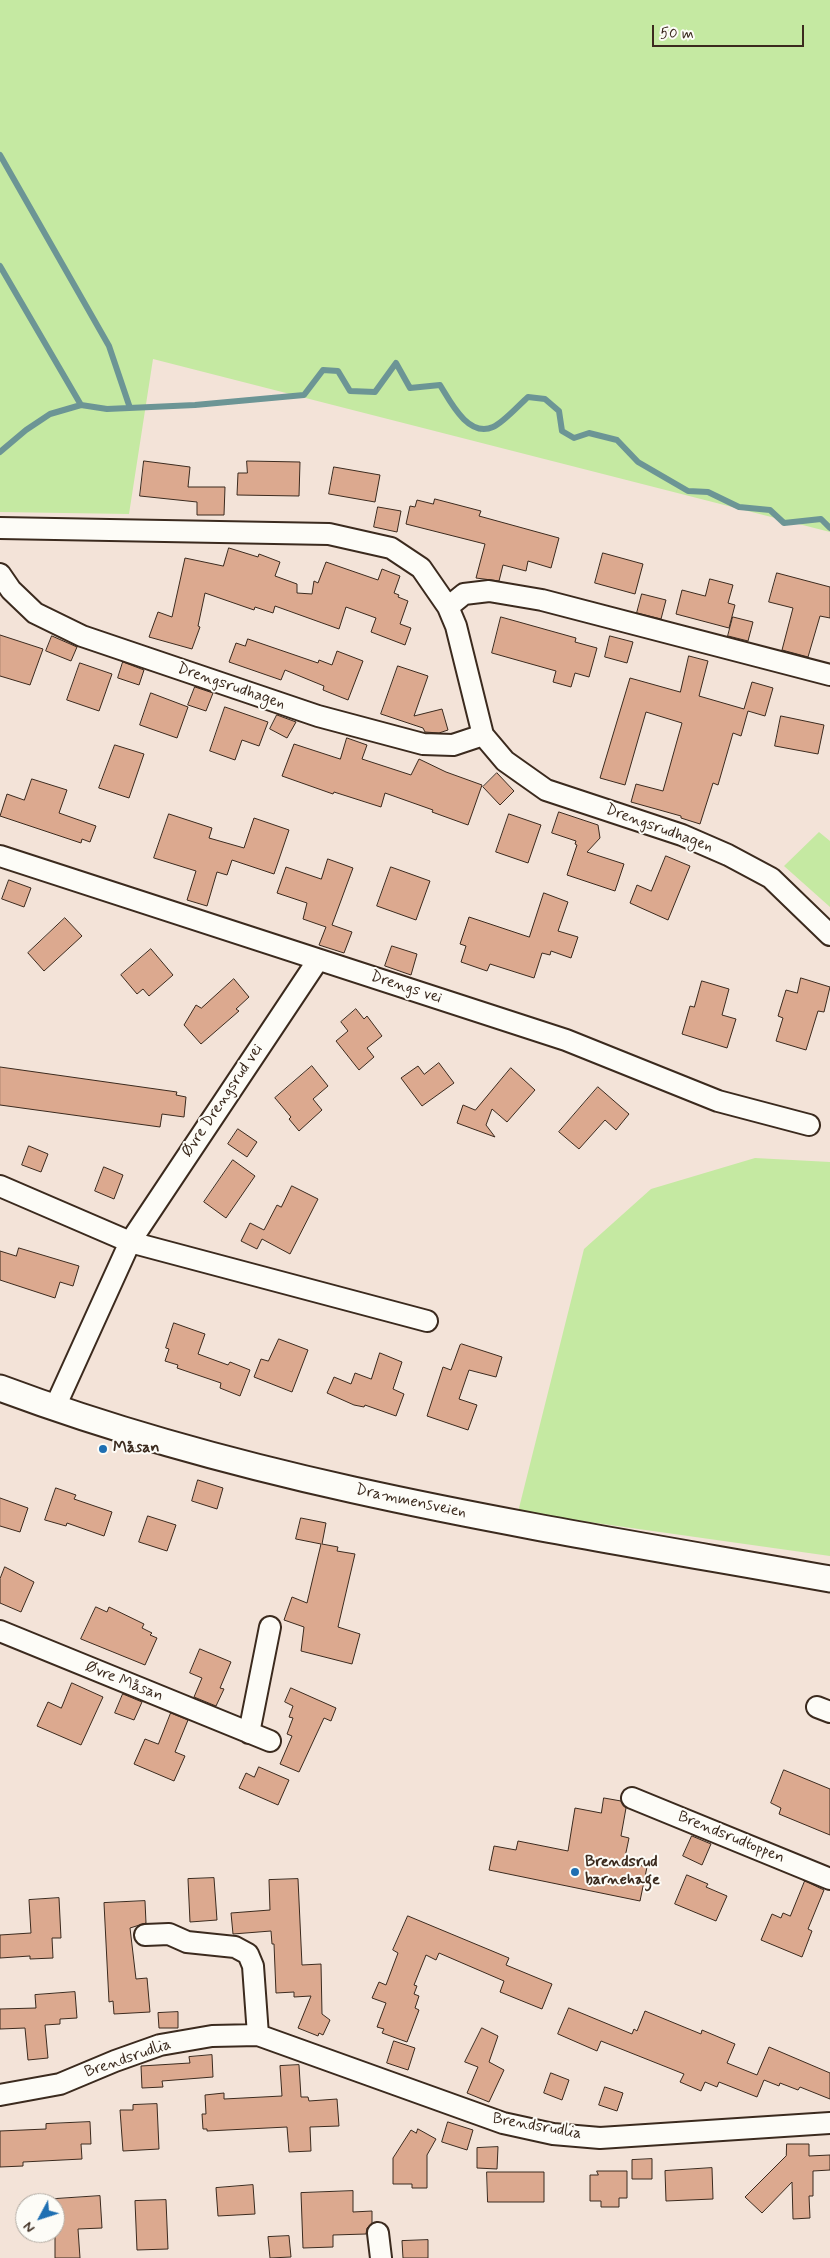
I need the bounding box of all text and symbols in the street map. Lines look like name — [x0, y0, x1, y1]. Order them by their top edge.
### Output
scale bar — [655, 15, 808, 47]
text: 50 m — [660, 24, 694, 44]
street label: Drengsrudhagen — [174, 659, 288, 715]
street label: Drengsrudhagen — [603, 801, 715, 857]
street label: Drengs vei — [368, 967, 444, 1009]
street label: Øvre Drengsrud vei — [178, 1041, 268, 1161]
place label: Måsan — [113, 1439, 160, 1459]
marker: Måsan — [97, 1443, 109, 1455]
street label: Drammensveien — [354, 1481, 468, 1523]
street label: Øvre Måsan — [82, 1658, 166, 1706]
street label: Brendsrudtoppen — [675, 1808, 787, 1868]
place label: Brendsrud barnehage — [585, 1853, 660, 1891]
marker: Brendsrud barnehage — [569, 1866, 581, 1878]
street label: Brendsrudlia — [82, 2035, 174, 2083]
street label: Brendsrudlia — [491, 2110, 583, 2144]
north arrow — [15, 2193, 65, 2243]
text: N — [19, 2218, 39, 2236]

